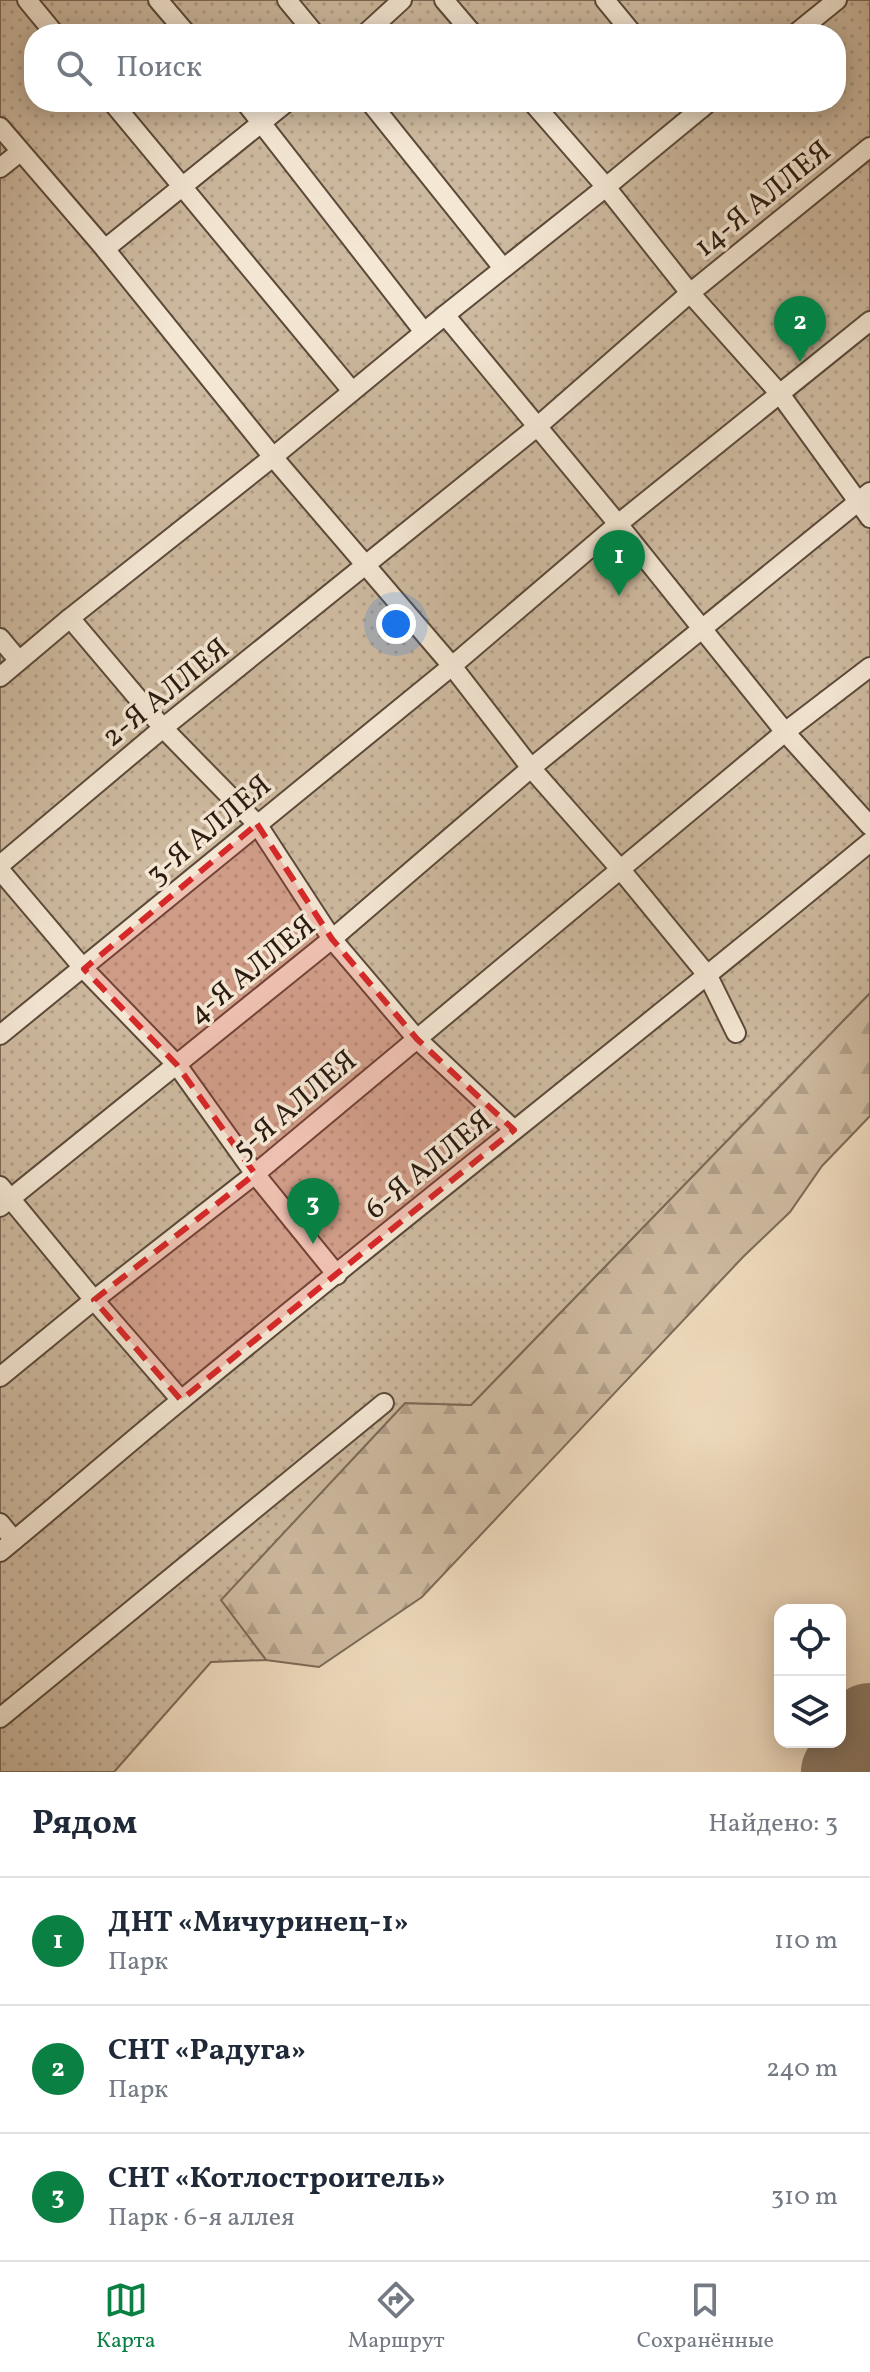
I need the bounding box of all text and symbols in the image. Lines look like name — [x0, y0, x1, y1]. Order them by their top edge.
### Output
search box — [24, 24, 846, 112]
icon: search — [52, 46, 96, 90]
text: Поиск — [116, 47, 202, 89]
street label: 14-Я АЛЛЕЯ — [686, 131, 841, 268]
pin: 2 — [774, 296, 826, 362]
pin: 1 — [593, 530, 645, 596]
your location — [376, 604, 416, 644]
street label: 2-Я АЛЛЕЯ — [94, 629, 239, 758]
street label: 3-Я АЛЛЕЯ — [137, 765, 281, 896]
street label: 4-Я АЛЛЕЯ — [179, 906, 325, 1035]
street label: 5-Я АЛЛЕЯ — [224, 1041, 367, 1170]
street label: 6-Я АЛЛЕЯ — [357, 1101, 502, 1230]
pin: 3 — [287, 1178, 339, 1244]
map controls — [774, 1604, 846, 1748]
button: locate — [774, 1604, 846, 1676]
button: layers — [774, 1676, 846, 1748]
text: Рядом — [32, 1801, 137, 1848]
text: Найдено: 3 — [708, 1806, 838, 1842]
text: ДНТ «Мичуринец-1» — [108, 1902, 409, 1944]
text: 1 — [53, 1923, 63, 1959]
text: 110 m — [774, 1923, 838, 1959]
text: Парк — [108, 1944, 168, 1980]
text: СНТ «Радуга» — [108, 2030, 306, 2072]
text: 2 — [51, 2051, 65, 2087]
text: 240 m — [766, 2051, 838, 2087]
text: Парк — [108, 2072, 168, 2108]
text: СНТ «Котлостроитель» — [108, 2158, 446, 2200]
text: 3 — [51, 2179, 65, 2215]
text: 310 m — [771, 2179, 838, 2215]
text: Парк · 6-я аллея — [108, 2200, 295, 2236]
tab: Карта — [96, 2278, 156, 2357]
tab: Маршрут — [348, 2278, 445, 2357]
tab: Сохранённые — [637, 2278, 774, 2357]

